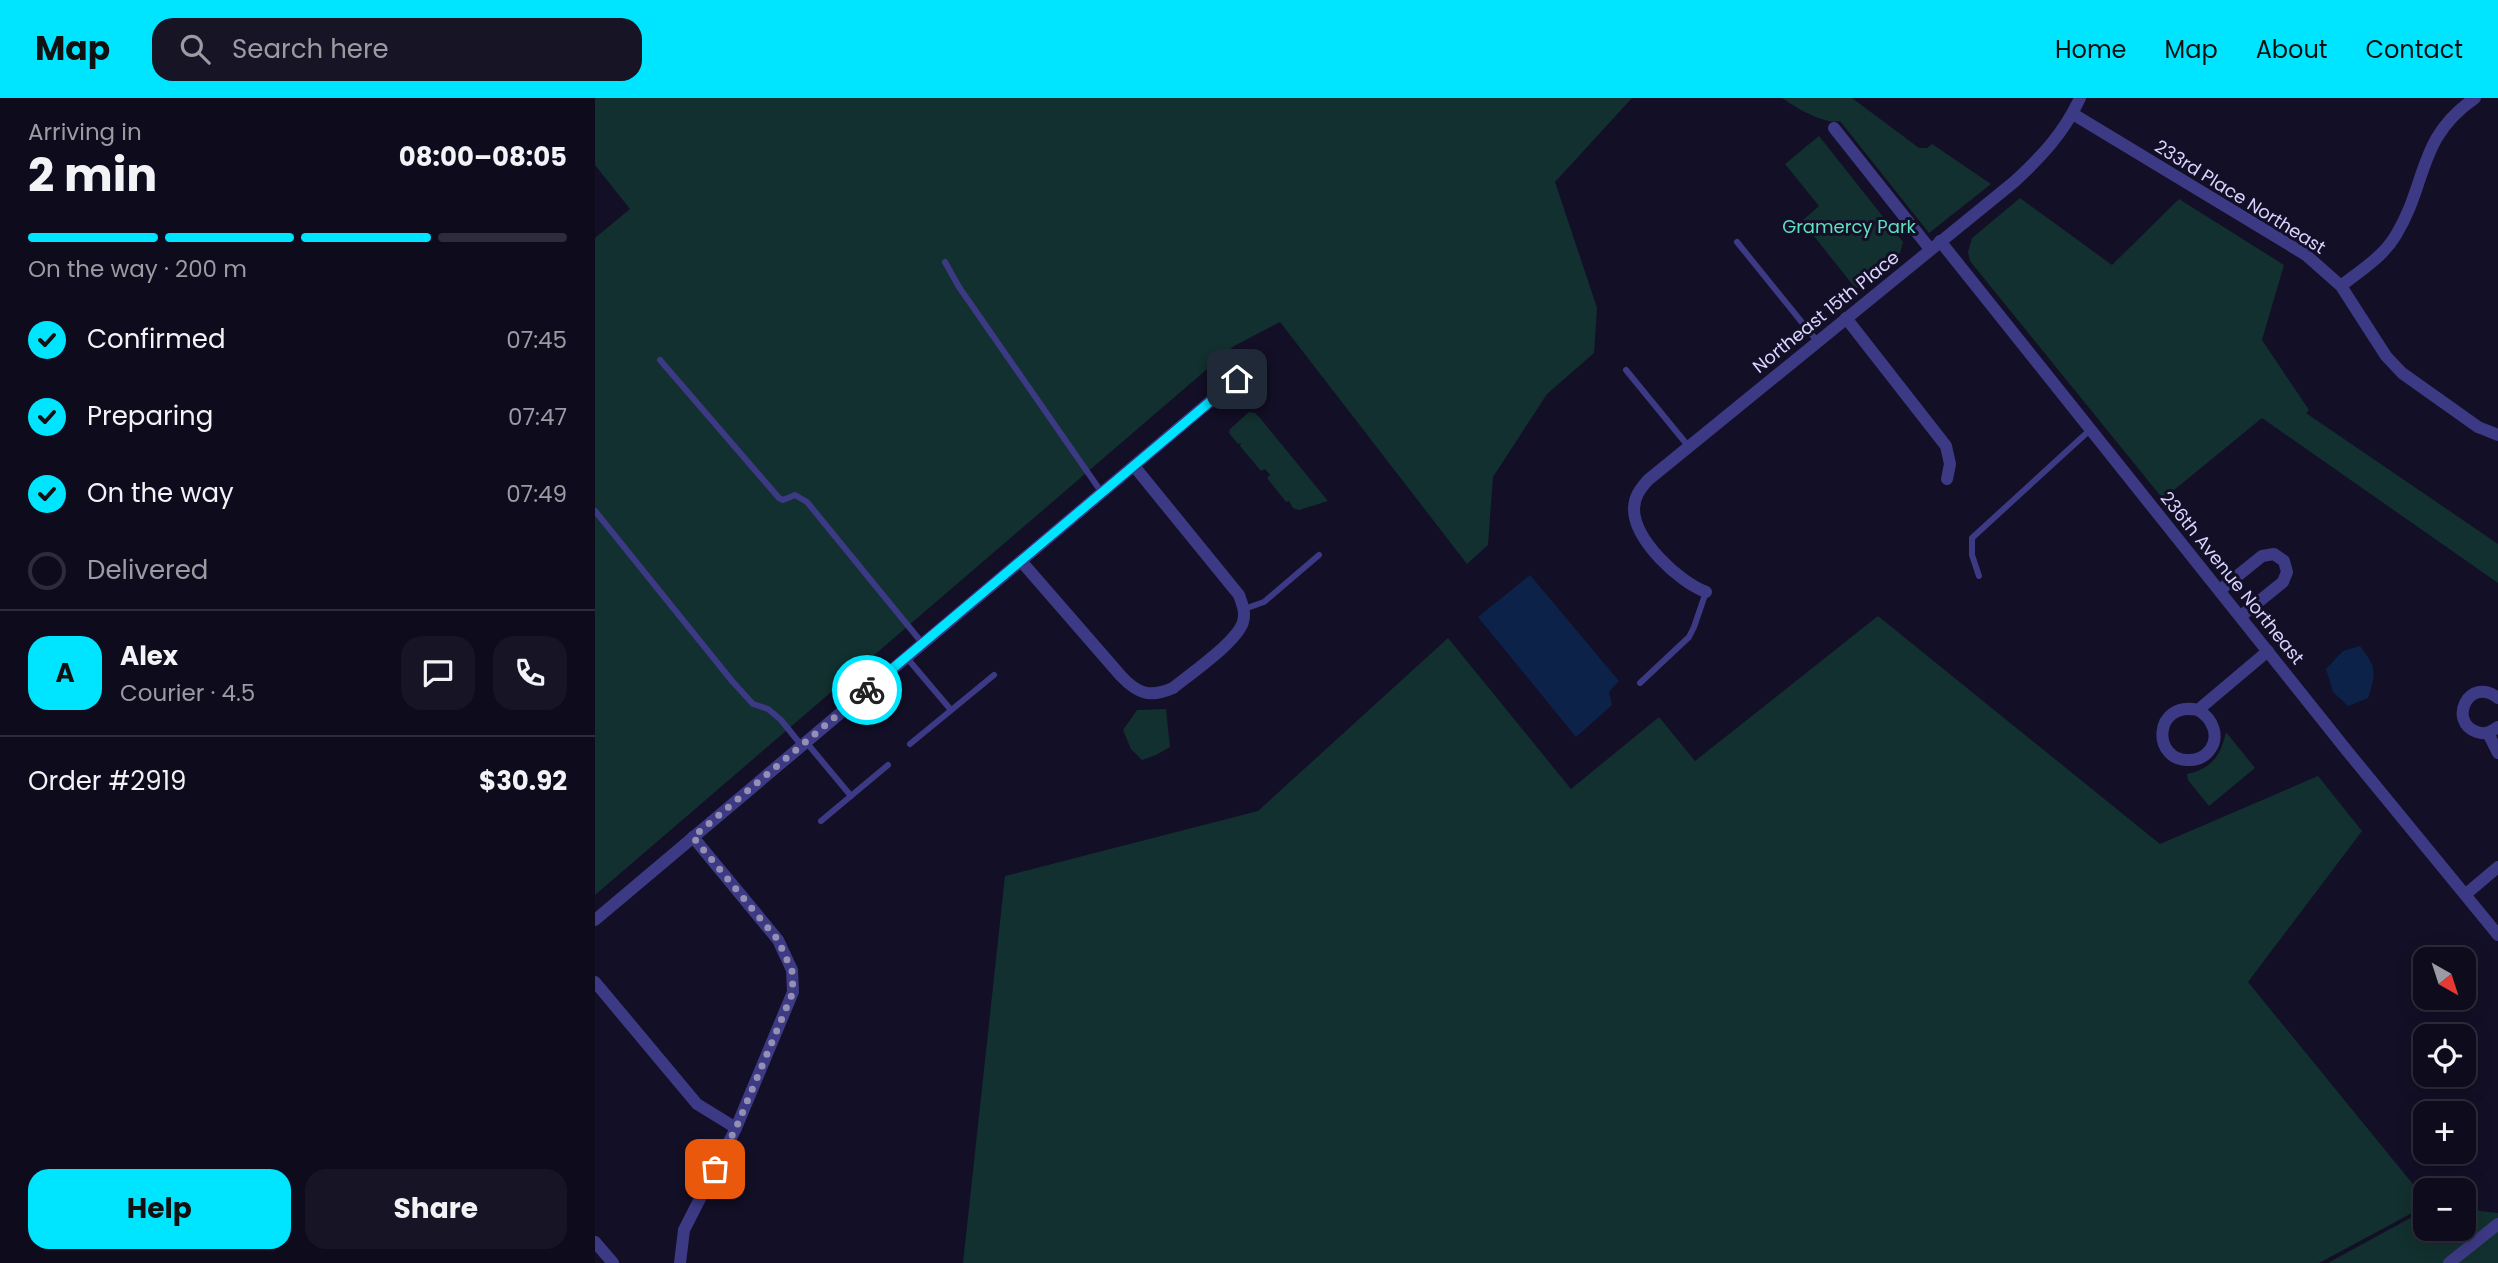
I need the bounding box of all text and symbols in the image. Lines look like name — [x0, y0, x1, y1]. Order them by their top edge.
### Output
search box — [152, 18, 642, 81]
text: Map — [35, 25, 110, 72]
icon: search — [176, 30, 214, 68]
text: Search here — [232, 31, 389, 67]
text: Home — [2055, 33, 2127, 66]
text: Map — [2165, 33, 2218, 66]
text: About — [2256, 33, 2327, 66]
text: Contact — [2365, 33, 2463, 66]
text: Arriving in — [28, 116, 142, 148]
street label: 233rd Place Northeast — [2150, 134, 2331, 259]
text: 08:00–08:05 — [399, 139, 567, 175]
text: 2 min — [28, 143, 157, 207]
park label: Gramercy Park — [1782, 214, 1917, 239]
street label: Northeast 15th Place — [1747, 245, 1904, 379]
text: On the way · 200 m — [28, 253, 247, 285]
icon: check — [28, 321, 66, 359]
text: Confirmed — [87, 321, 225, 357]
text: 07:45 — [506, 324, 567, 356]
pin — [1207, 349, 1267, 409]
icon: home — [1218, 360, 1256, 398]
icon: check — [28, 398, 66, 436]
text: Preparing — [87, 398, 213, 434]
text: 07:47 — [508, 401, 567, 433]
icon: check — [28, 475, 66, 513]
text: On the way — [87, 475, 234, 511]
text: 07:49 — [506, 478, 567, 510]
street label: 236th Avenue Northeast — [2155, 486, 2310, 669]
text: Delivered — [87, 552, 208, 588]
button: chat — [401, 636, 475, 710]
button: phone — [493, 636, 567, 710]
text: Alex — [120, 638, 178, 674]
text: A — [55, 655, 75, 691]
courier — [832, 655, 902, 725]
icon: bike — [848, 671, 886, 709]
text: Courier · 4.5 — [120, 677, 255, 709]
text: Order #2919 — [28, 763, 186, 799]
text: $30.92 — [479, 763, 567, 799]
north arrow — [2413, 947, 2476, 1010]
map controls — [2413, 947, 2476, 1241]
button: locate — [2413, 1024, 2476, 1087]
button: + — [2413, 1101, 2476, 1164]
pin — [685, 1139, 745, 1199]
icon: bag — [696, 1150, 734, 1188]
button: Help — [28, 1169, 291, 1249]
button: Share — [305, 1169, 567, 1249]
button: − — [2413, 1178, 2476, 1241]

